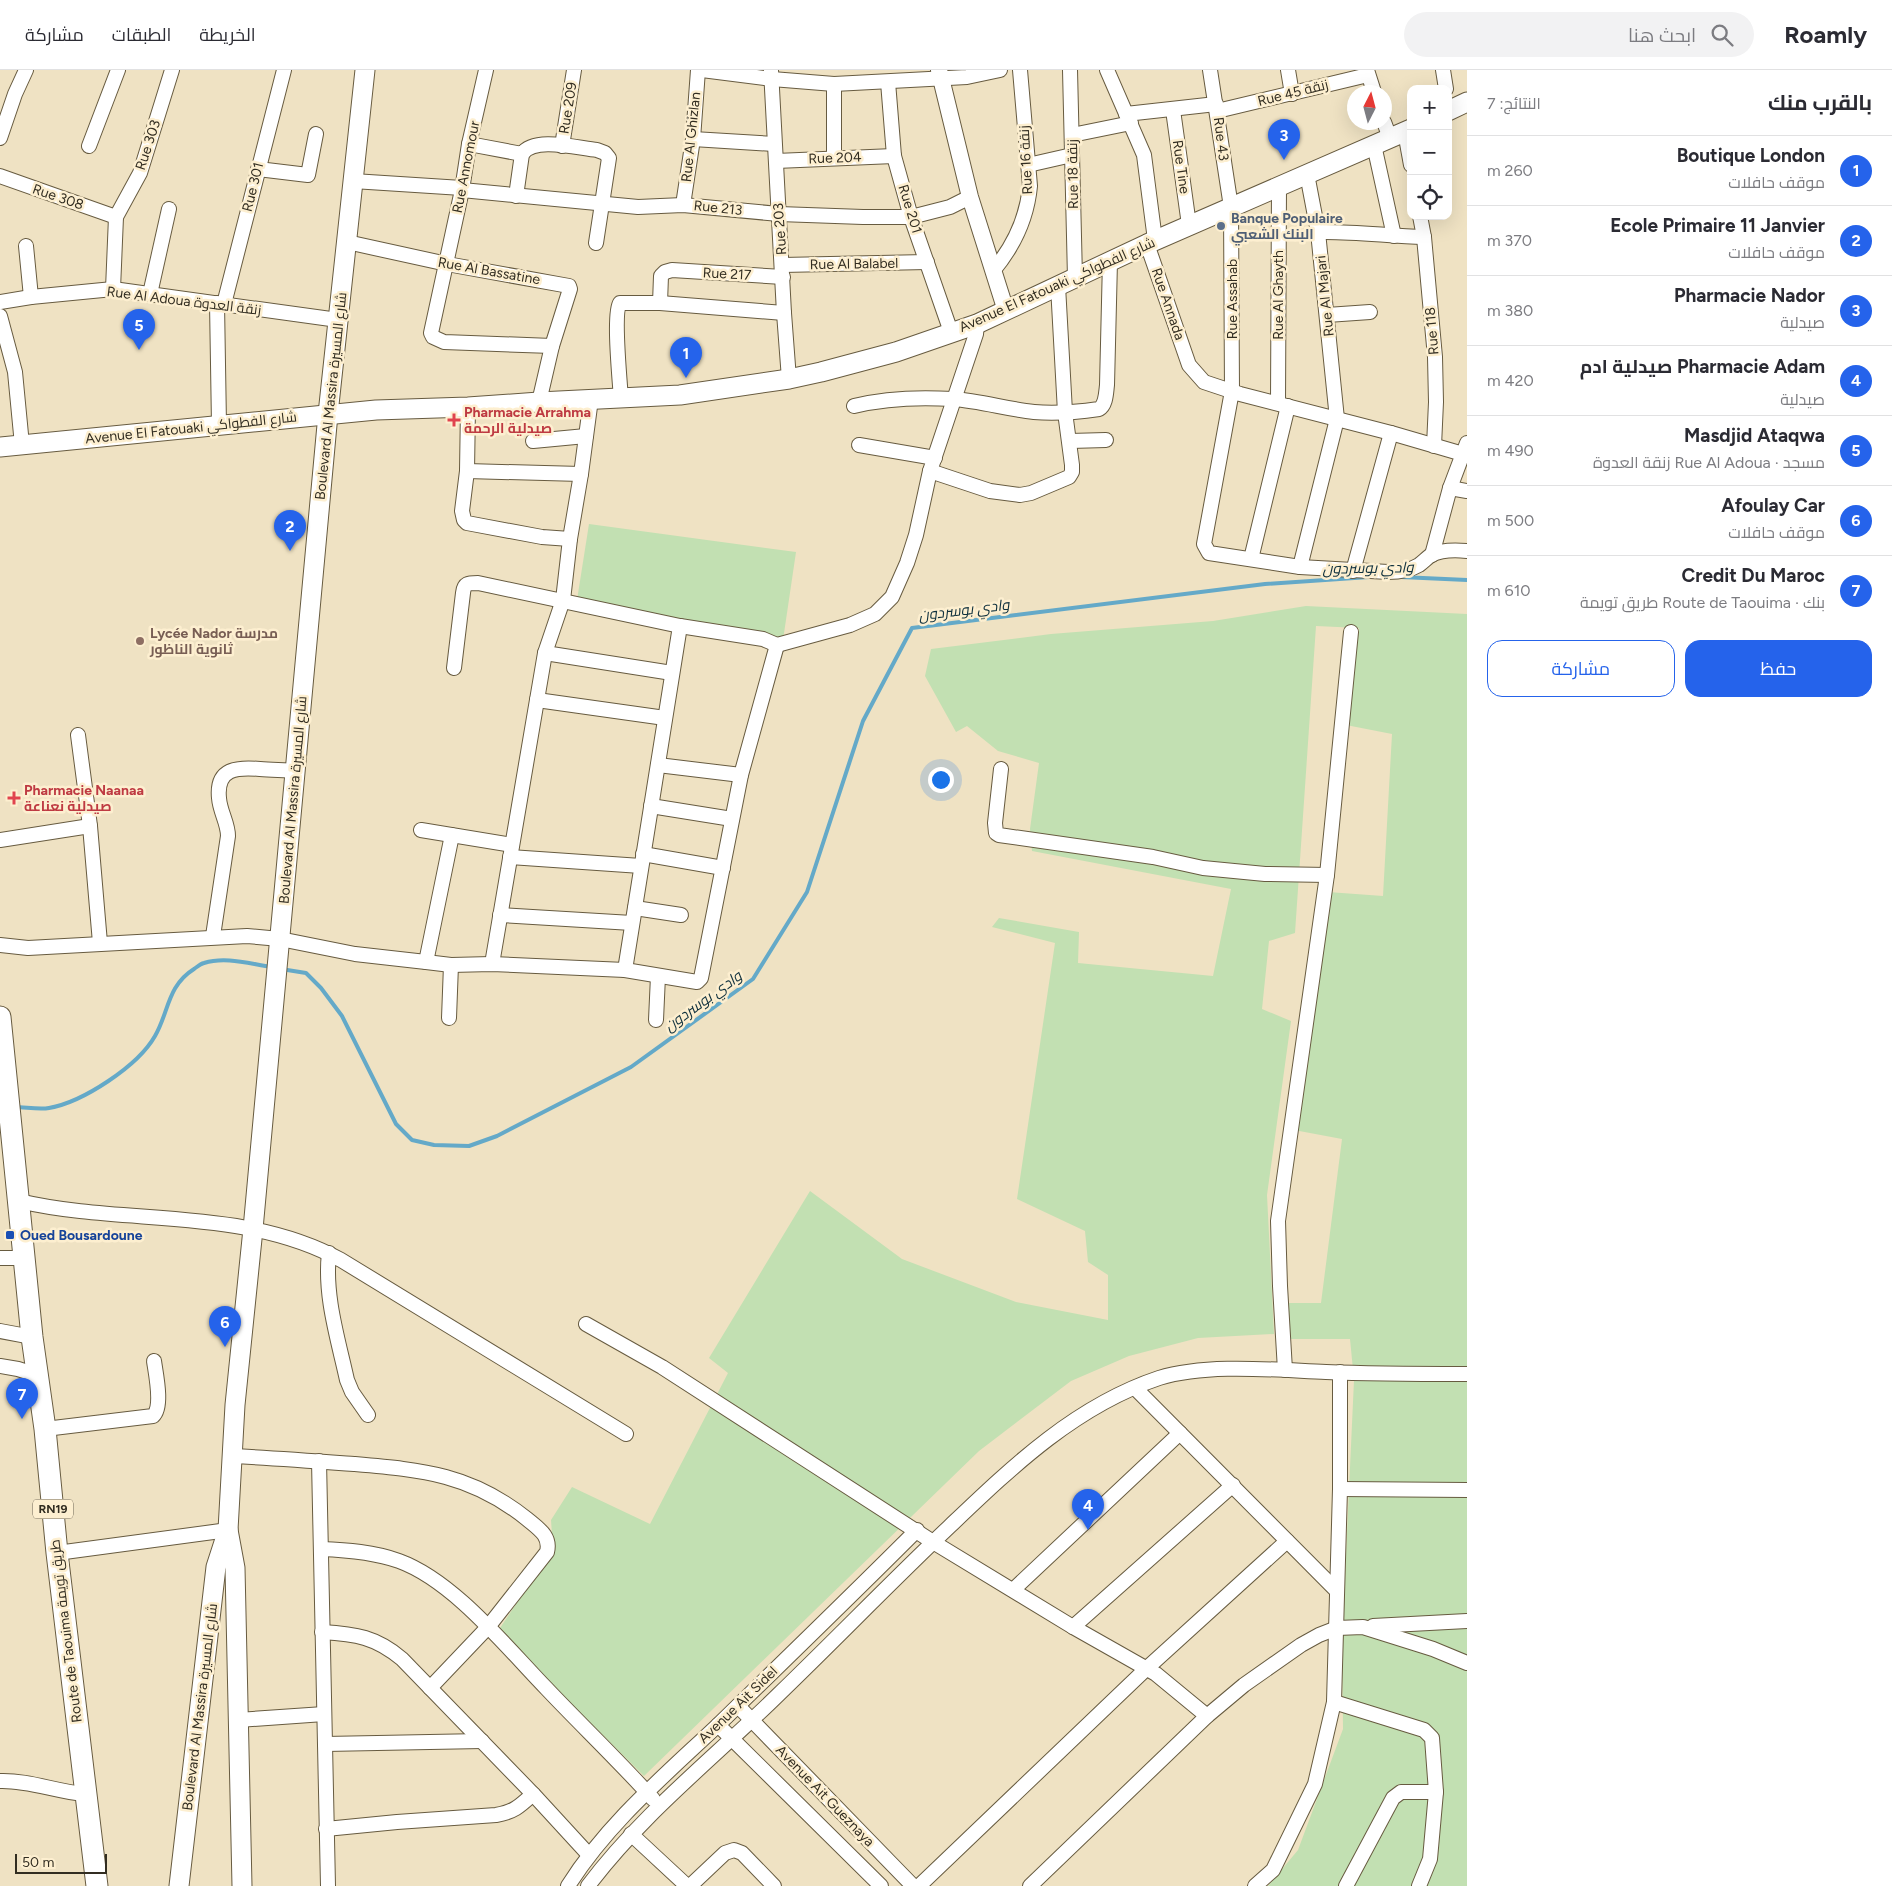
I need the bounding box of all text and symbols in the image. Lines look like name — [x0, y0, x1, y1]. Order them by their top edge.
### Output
search box — [1404, 12, 1754, 57]
text: Roamly — [1784, 20, 1867, 49]
icon: search — [1708, 21, 1736, 49]
text: مشاركة — [25, 24, 84, 46]
text: الطبقات — [112, 24, 171, 46]
text: الخريطة — [199, 24, 256, 46]
text: ابحث هنا — [1628, 24, 1696, 47]
street label: Rue 45 زنقة — [1256, 76, 1330, 110]
street label: Rue 209 — [556, 81, 581, 135]
north arrow — [1347, 85, 1392, 130]
map controls — [1407, 85, 1452, 220]
button: + — [1407, 85, 1452, 130]
text: بالقرب منك — [1768, 90, 1872, 115]
street label: Rue Al Ghizlan — [678, 91, 704, 183]
text: النتائج: 7 — [1487, 94, 1541, 113]
street label: Rue 43 — [1210, 116, 1232, 162]
street label: Rue 303 — [132, 118, 164, 172]
street label: Rue Annomour — [449, 119, 483, 215]
pin: 3 — [1268, 119, 1300, 160]
street label: Rue 16 زنقة — [1016, 125, 1036, 195]
button: − — [1407, 130, 1452, 175]
street label: Rue 18 زنقة — [1064, 139, 1082, 209]
street label: Rue Tine — [1169, 139, 1193, 195]
text: Boutique London — [1677, 144, 1825, 167]
street label: Rue 204 — [808, 149, 862, 167]
street label: Rue 301 — [239, 161, 267, 213]
text: 260 m — [1487, 161, 1533, 180]
text: 1 — [1853, 161, 1859, 180]
text: موقف حافلات — [1728, 173, 1825, 192]
button: locate — [1407, 175, 1452, 220]
street label: Rue 308 — [30, 180, 86, 214]
street label: Rue 201 — [895, 182, 925, 236]
street label: Rue 213 — [693, 197, 743, 219]
street label: Rue 203 — [770, 202, 790, 256]
place label: Banque Populaire البنك الشعبي — [1231, 210, 1343, 246]
text: Ecole Primaire 11 Janvier — [1610, 214, 1825, 237]
marker: Banque Populaire البنك الشعبي — [1215, 220, 1227, 232]
text: 370 m — [1487, 231, 1532, 250]
text: 2 — [1851, 231, 1861, 250]
street label: Avenue El Fatouaki شارع الفطواكي — [956, 234, 1159, 339]
text: موقف حافلات — [1728, 243, 1825, 262]
street label: Rue Al Ghayth — [1270, 250, 1287, 340]
street label: Rue Al Bassatine — [437, 254, 542, 288]
street label: Rue Al Balabel — [810, 255, 898, 273]
street label: Rue Al Majari — [1312, 255, 1338, 337]
street label: Rue Assahab — [1224, 259, 1241, 339]
street label: Rue 217 — [702, 264, 752, 284]
street label: Rue Annada — [1148, 266, 1188, 342]
street label: Rue Al Adoua زنقة العدوة — [106, 283, 262, 319]
text: Pharmacie Nador — [1674, 284, 1825, 307]
street label: Boulevard Al Massira شارع المسيرة — [312, 291, 350, 501]
text: 380 m — [1487, 301, 1533, 320]
text: 3 — [1852, 301, 1860, 320]
street label: Rue 118 — [1421, 306, 1443, 356]
pin: 5 — [123, 309, 155, 350]
text: صيدلية — [1780, 313, 1825, 332]
pin: 1 — [670, 337, 702, 378]
text: Pharmacie Adam صيدلية ادم — [1580, 355, 1825, 378]
text: 420 m — [1487, 371, 1534, 390]
text: 4 — [1851, 371, 1861, 390]
text: صيدلية — [1780, 390, 1825, 409]
place label: Pharmacie Arrahma صيدلية الرحمة — [464, 404, 591, 437]
street label: Avenue El Fatouaki شارع الفطواكي — [84, 408, 298, 451]
marker: Pharmacie Arrahma صيدلية الرحمة — [448, 414, 460, 426]
text: Masdjid Ataqwa — [1684, 424, 1825, 447]
text: 490 m — [1487, 441, 1534, 460]
text: 5 — [1851, 441, 1861, 460]
text: مسجد · Rue Al Adoua زنقة العدوة — [1593, 453, 1825, 472]
text: Afoulay Car — [1721, 494, 1825, 517]
pin: 2 — [274, 510, 306, 551]
text: 500 m — [1487, 511, 1534, 530]
text: 6 — [1851, 511, 1861, 530]
text: موقف حافلات — [1728, 523, 1825, 542]
water label: وادي بوسردون — [1322, 558, 1415, 581]
text: Credit Du Maroc — [1681, 564, 1825, 587]
text: 610 m — [1487, 581, 1531, 600]
text: 7 — [1852, 581, 1860, 600]
text: بنك · Route de Taouima طريق تويمة — [1580, 593, 1825, 612]
water label: وادي بوسردون — [918, 595, 1012, 627]
place label: Lycée Nador مدرسة ثانوية الناظور — [149, 625, 278, 658]
marker: Lycée Nador مدرسة ثانوية الناظور — [134, 635, 146, 647]
button: مشاركة — [1487, 640, 1675, 697]
button: حفظ — [1685, 640, 1872, 697]
street label: Boulevard Al Massira شارع المسيرة — [275, 695, 311, 905]
your location — [928, 767, 954, 793]
place label: Pharmacie Naanaa صيدلية نعناعة — [24, 782, 144, 815]
marker: Pharmacie Naanaa صيدلية نعناعة — [8, 792, 20, 804]
water label: وادي بوسردون — [661, 966, 748, 1038]
place label: Oued Bousardoune — [20, 1227, 143, 1244]
marker: Oued Bousardoune — [4, 1229, 16, 1241]
pin: 6 — [209, 1306, 241, 1347]
pin: 7 — [6, 1378, 38, 1419]
pin: 4 — [1072, 1489, 1104, 1530]
road number: RN19 — [33, 1500, 73, 1518]
street label: Route de Taouima طريق تويمة — [46, 1538, 86, 1724]
street label: Boulevard Al Massira شارع المسيرة — [179, 1602, 221, 1812]
street label: Avenue Ait Sidel — [695, 1663, 781, 1747]
street label: Avenue Ait Gueznaya — [772, 1742, 878, 1850]
scale bar — [15, 1851, 108, 1874]
text: 50 m — [22, 1854, 54, 1871]

